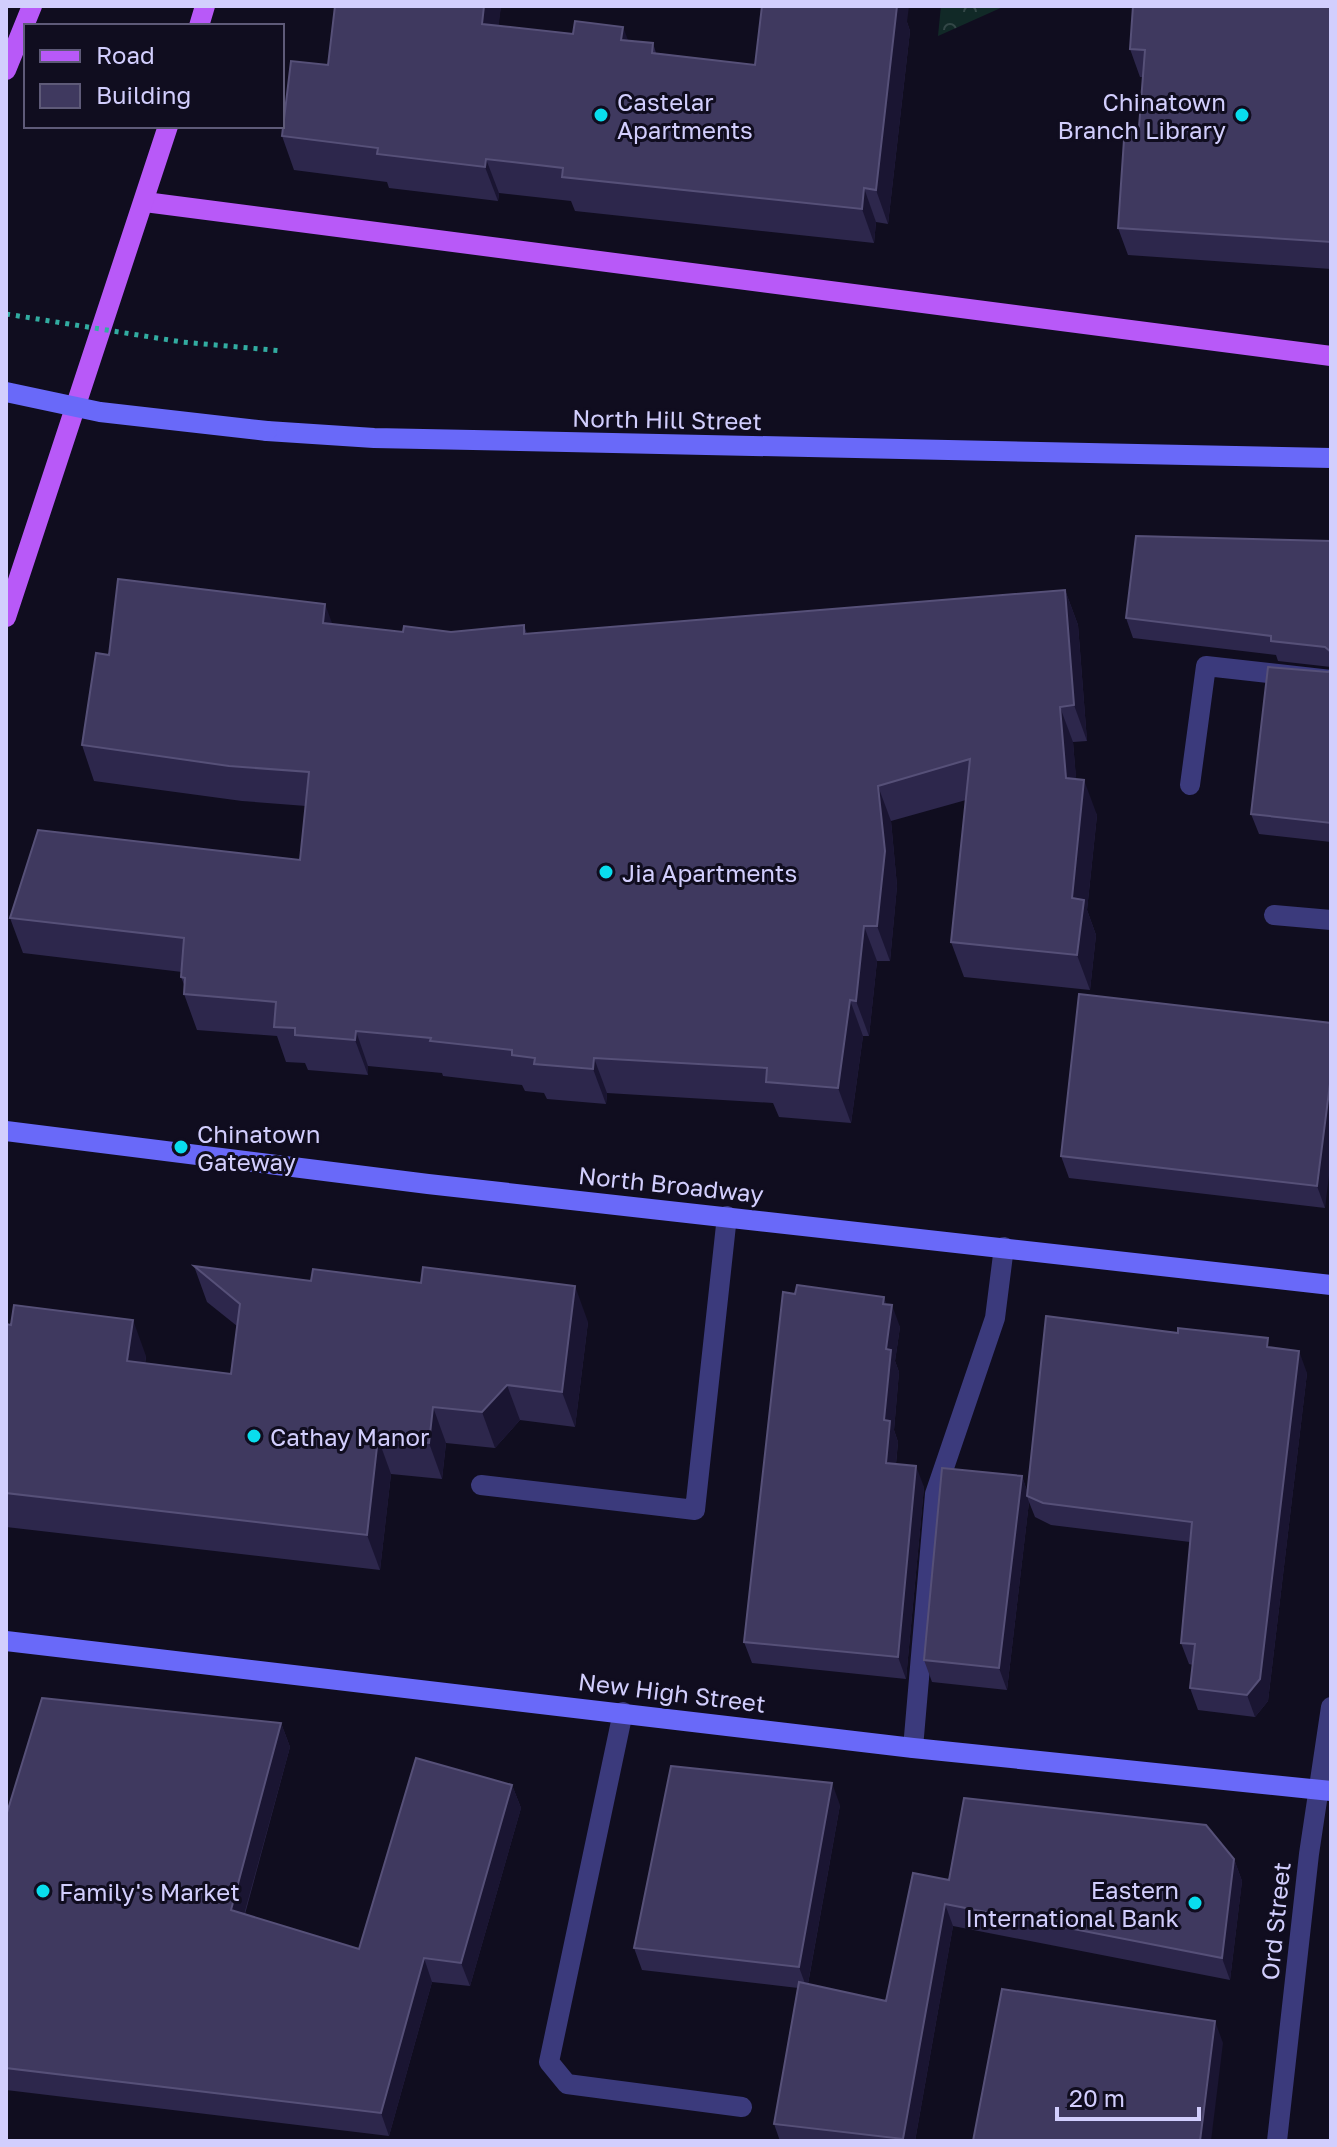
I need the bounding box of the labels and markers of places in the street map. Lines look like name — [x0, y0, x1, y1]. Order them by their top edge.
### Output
place label: Castelar Apartments — [617, 87, 753, 144]
place label: Chinatown Branch Library — [1058, 87, 1226, 144]
marker: Castelar Apartments — [592, 106, 610, 124]
marker: Chinatown Branch Library — [1233, 106, 1251, 124]
place label: Jia Apartments — [622, 858, 797, 887]
marker: Jia Apartments — [597, 863, 615, 881]
place label: Chinatown Gateway — [197, 1119, 321, 1176]
marker: Chinatown Gateway — [172, 1138, 190, 1156]
place label: Cathay Manor — [270, 1422, 429, 1451]
marker: Cathay Manor — [245, 1427, 263, 1445]
place label: Eastern International Bank — [966, 1875, 1179, 1932]
place label: Family's Market — [59, 1877, 240, 1906]
marker: Family's Market — [34, 1882, 52, 1900]
marker: Eastern International Bank — [1186, 1894, 1204, 1912]

